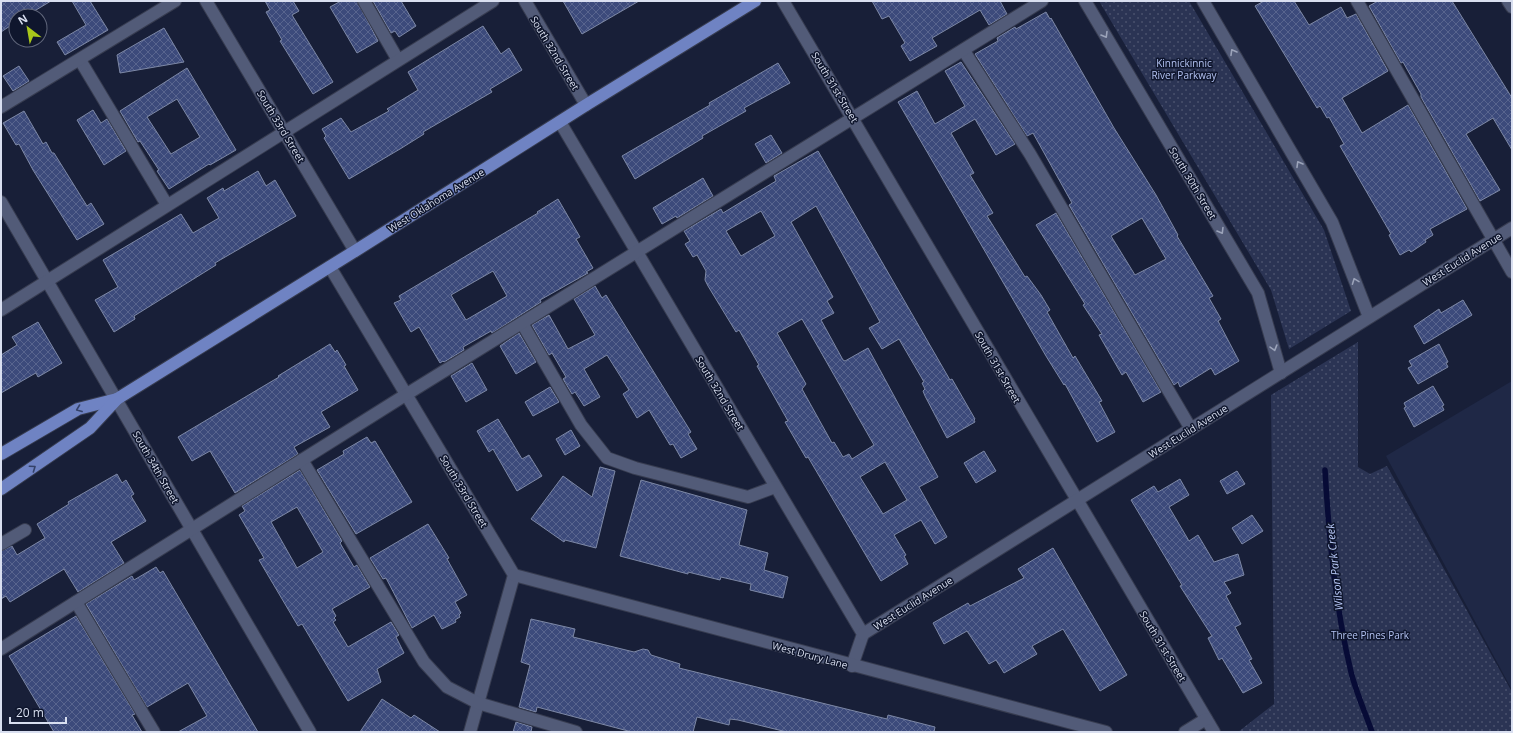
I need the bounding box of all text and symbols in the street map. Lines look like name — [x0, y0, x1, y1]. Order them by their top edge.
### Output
north arrow — [8, 8, 48, 48]
text: N — [15, 10, 30, 28]
street label: South 32nd Street — [527, 13, 583, 93]
one-way arrow — [1100, 31, 1107, 38]
street label: South 31st Street — [808, 49, 862, 125]
one-way arrow — [1231, 49, 1238, 56]
park label: Kinnickinnic River Parkway — [1151, 56, 1218, 82]
street label: South 33rd Street — [254, 87, 308, 165]
street label: South 30th Street — [1166, 144, 1220, 222]
one-way arrow — [1296, 161, 1303, 168]
street label: West Oklahoma Avenue — [385, 164, 487, 235]
one-way arrow — [1217, 227, 1224, 234]
street label: West Euclid Avenue — [1420, 229, 1505, 289]
one-way arrow — [1351, 278, 1359, 285]
street label: South 31st Street — [972, 329, 1024, 406]
one-way arrow — [1269, 344, 1278, 351]
street label: South 32nd Street — [692, 353, 748, 433]
street label: West Euclid Avenue — [1146, 401, 1231, 461]
one-way arrow — [76, 405, 83, 413]
street label: South 34th Street — [130, 428, 183, 506]
street label: South 33rd Street — [437, 452, 491, 530]
one-way arrow — [29, 466, 36, 473]
water label: Wilson Park Creek — [1322, 522, 1346, 611]
street label: West Euclid Avenue — [871, 573, 956, 633]
street label: South 31st Street — [1136, 608, 1190, 684]
park label: Three Pines Park — [1331, 628, 1410, 642]
street label: West Drury Lane — [771, 638, 850, 672]
scale bar — [10, 699, 66, 725]
text: 20 m — [16, 704, 44, 721]

